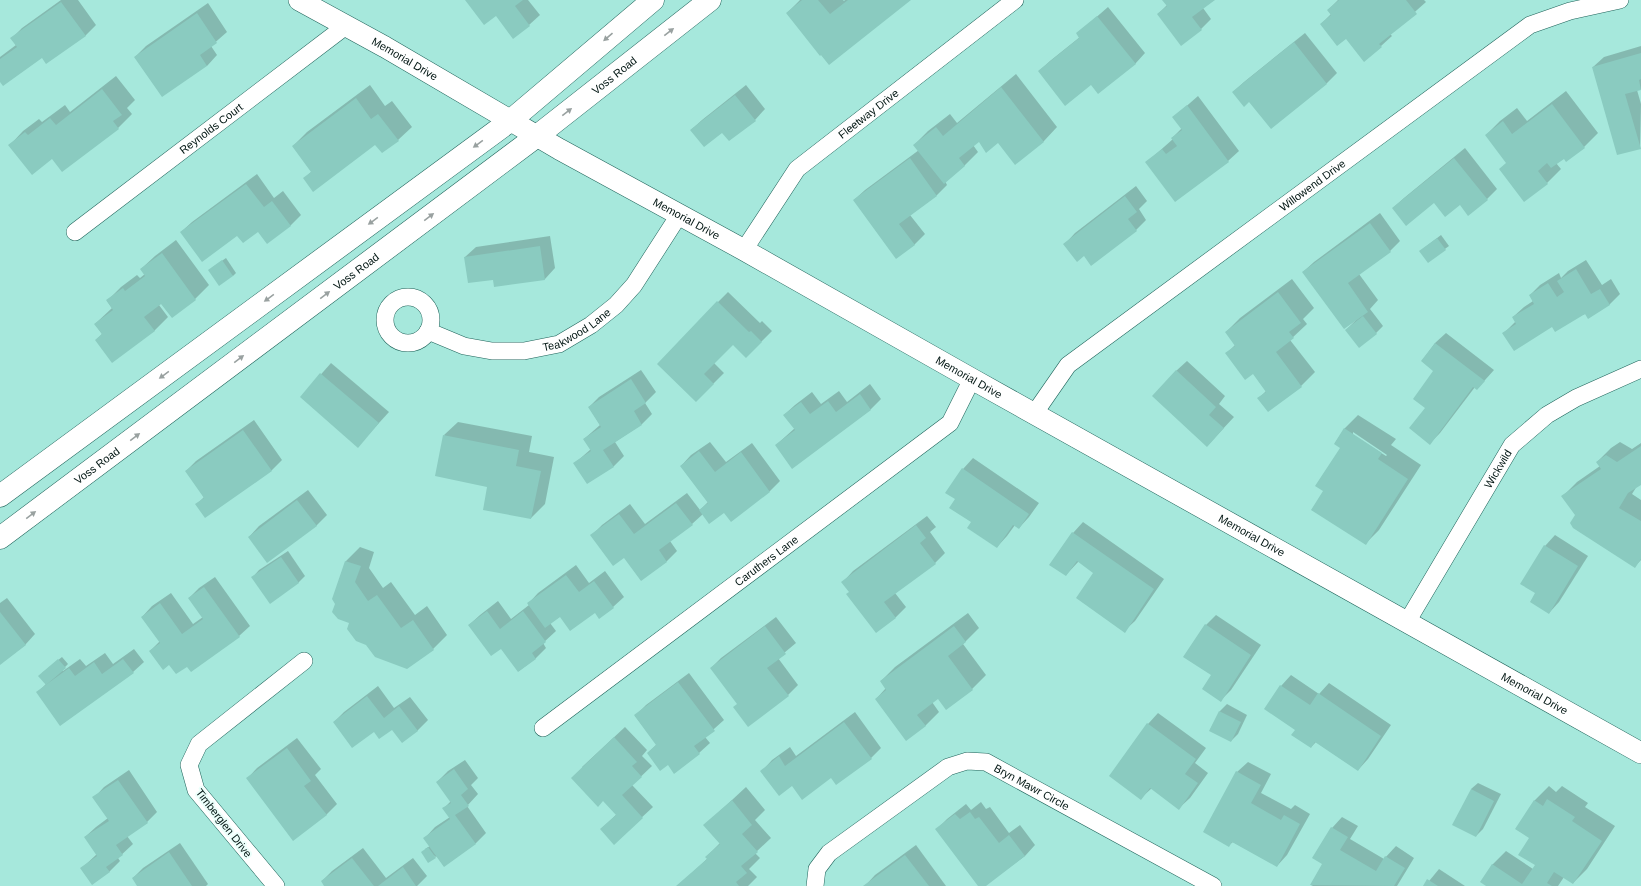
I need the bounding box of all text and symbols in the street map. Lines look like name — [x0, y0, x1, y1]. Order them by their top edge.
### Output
one-way arrow — [664, 28, 675, 36]
one-way arrow — [603, 32, 613, 42]
street label: Memorial Drive — [370, 35, 440, 83]
street label: Voss Road — [590, 54, 639, 96]
street label: Fleetway Drive — [836, 87, 901, 141]
street label: Reynolds Court — [177, 101, 245, 156]
one-way arrow — [562, 108, 573, 117]
one-way arrow — [473, 140, 483, 148]
street label: Willowend Drive — [1277, 157, 1348, 213]
street label: Memorial Drive — [651, 196, 722, 242]
one-way arrow — [424, 213, 434, 221]
one-way arrow — [368, 217, 379, 225]
street label: Voss Road — [331, 251, 381, 292]
one-way arrow — [319, 291, 330, 299]
one-way arrow — [263, 294, 274, 302]
street label: Teakwood Lane — [541, 306, 613, 353]
street label: Memorial Drive — [934, 354, 1004, 401]
one-way arrow — [234, 355, 245, 363]
one-way arrow — [159, 371, 169, 379]
one-way arrow — [130, 433, 141, 441]
street label: Voss Road — [72, 445, 122, 486]
street label: Wickwild — [1482, 447, 1514, 490]
one-way arrow — [26, 511, 37, 519]
street label: Memorial Drive — [1217, 512, 1287, 559]
street label: Caruthers Lane — [732, 533, 800, 588]
street label: Memorial Drive — [1499, 670, 1570, 717]
street label: Bryn Mawr Circle — [992, 762, 1071, 812]
street label: Timberglen Drive — [194, 786, 254, 860]

